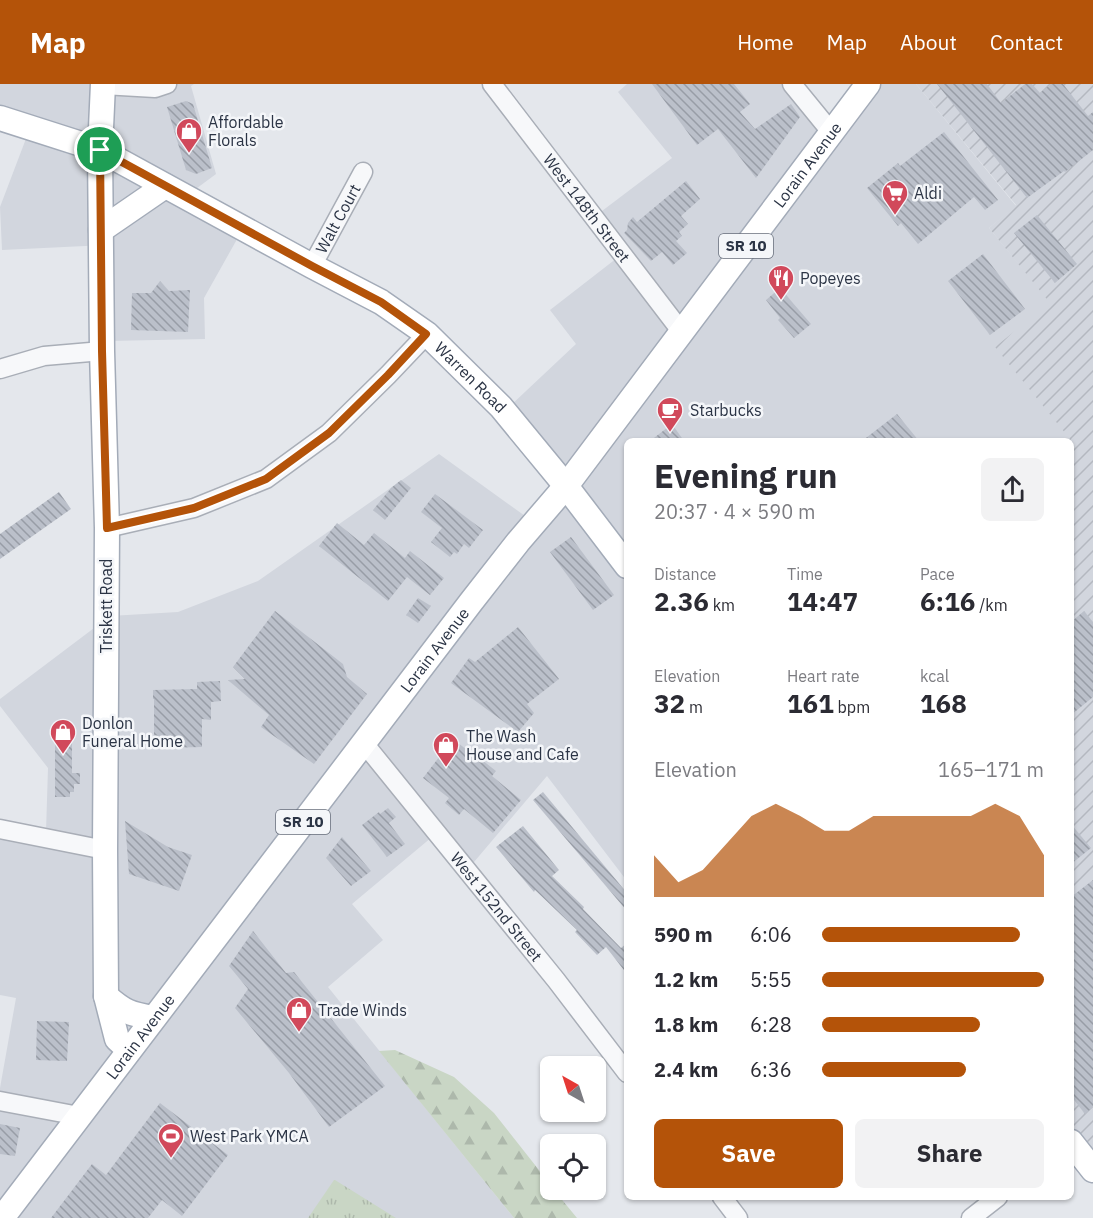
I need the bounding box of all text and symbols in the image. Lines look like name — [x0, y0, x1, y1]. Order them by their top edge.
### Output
text: Map — [30, 24, 86, 61]
text: Home — [737, 28, 794, 56]
text: Map — [827, 28, 867, 56]
text: About — [900, 28, 957, 56]
text: Contact — [990, 28, 1063, 56]
place label: Affordable Florals — [208, 112, 284, 150]
shop icon: Affordable Florals — [174, 116, 204, 154]
street label: Lorain Avenue — [769, 118, 846, 211]
pin — [74, 124, 125, 175]
icon: arrive — [83, 133, 116, 166]
street label: West 148th Street — [539, 150, 635, 266]
supermarket icon: Aldi — [880, 178, 910, 216]
street label: Walt Court — [311, 180, 365, 257]
place label: Aldi — [914, 183, 942, 203]
road number: SR 10 — [719, 234, 773, 258]
restaurant icon: Popeyes — [766, 263, 796, 301]
place label: Popeyes — [800, 268, 861, 288]
street label: Warren Road — [431, 337, 511, 417]
cafe icon: Starbucks — [655, 395, 685, 433]
place label: Starbucks — [690, 400, 762, 420]
text: Evening run — [654, 454, 838, 497]
button: share — [981, 458, 1044, 521]
text: 20:37 · 4 × 590 m — [654, 498, 815, 525]
street label: Triskett Road — [96, 559, 116, 653]
text: Distance — [654, 564, 716, 584]
text: Time — [787, 564, 823, 584]
text: Pace — [920, 564, 955, 584]
text: 2.36 — [654, 584, 709, 618]
text: 14:47 — [787, 584, 858, 618]
text: 6:16 — [920, 584, 975, 618]
text: km — [709, 595, 735, 615]
text: /km — [975, 595, 1008, 615]
street label: Lorain Avenue — [396, 603, 473, 696]
text: Elevation — [654, 666, 720, 686]
text: Heart rate — [787, 666, 860, 686]
text: kcal — [920, 666, 949, 686]
text: 32 — [654, 686, 685, 720]
text: 161 — [787, 686, 834, 720]
text: 168 — [920, 686, 967, 720]
text: m — [685, 697, 703, 717]
text: bpm — [834, 697, 870, 717]
place label: Donlon Funeral Home — [82, 713, 183, 751]
shop icon: Donlon Funeral Home — [48, 717, 78, 755]
place label: The Wash House and Cafe — [466, 726, 579, 764]
shop icon: The Wash House and Cafe — [431, 730, 461, 768]
text: Elevation — [654, 756, 737, 783]
text: 165–171 m — [938, 756, 1044, 783]
road number: SR 10 — [276, 810, 330, 834]
street label: West 152nd Street — [446, 848, 547, 965]
text: 590 m — [654, 921, 713, 948]
text: 6:06 — [750, 921, 792, 948]
text: 1.2 km — [654, 966, 718, 993]
text: 5:55 — [750, 966, 792, 993]
street label: Lorain Avenue — [101, 990, 179, 1083]
shop icon: Trade Winds — [284, 995, 314, 1033]
place label: Trade Winds — [318, 1000, 407, 1020]
text: 1.8 km — [654, 1011, 718, 1038]
text: 6:28 — [750, 1011, 792, 1038]
north arrow — [540, 1056, 606, 1122]
map controls — [540, 1056, 606, 1200]
text: 2.4 km — [654, 1056, 718, 1083]
text: 6:36 — [750, 1056, 792, 1083]
button: Save — [654, 1119, 843, 1188]
button: Share — [855, 1119, 1044, 1188]
sports icon: West Park YMCA — [156, 1121, 186, 1159]
place label: West Park YMCA — [190, 1126, 309, 1146]
button: locate — [540, 1134, 606, 1200]

